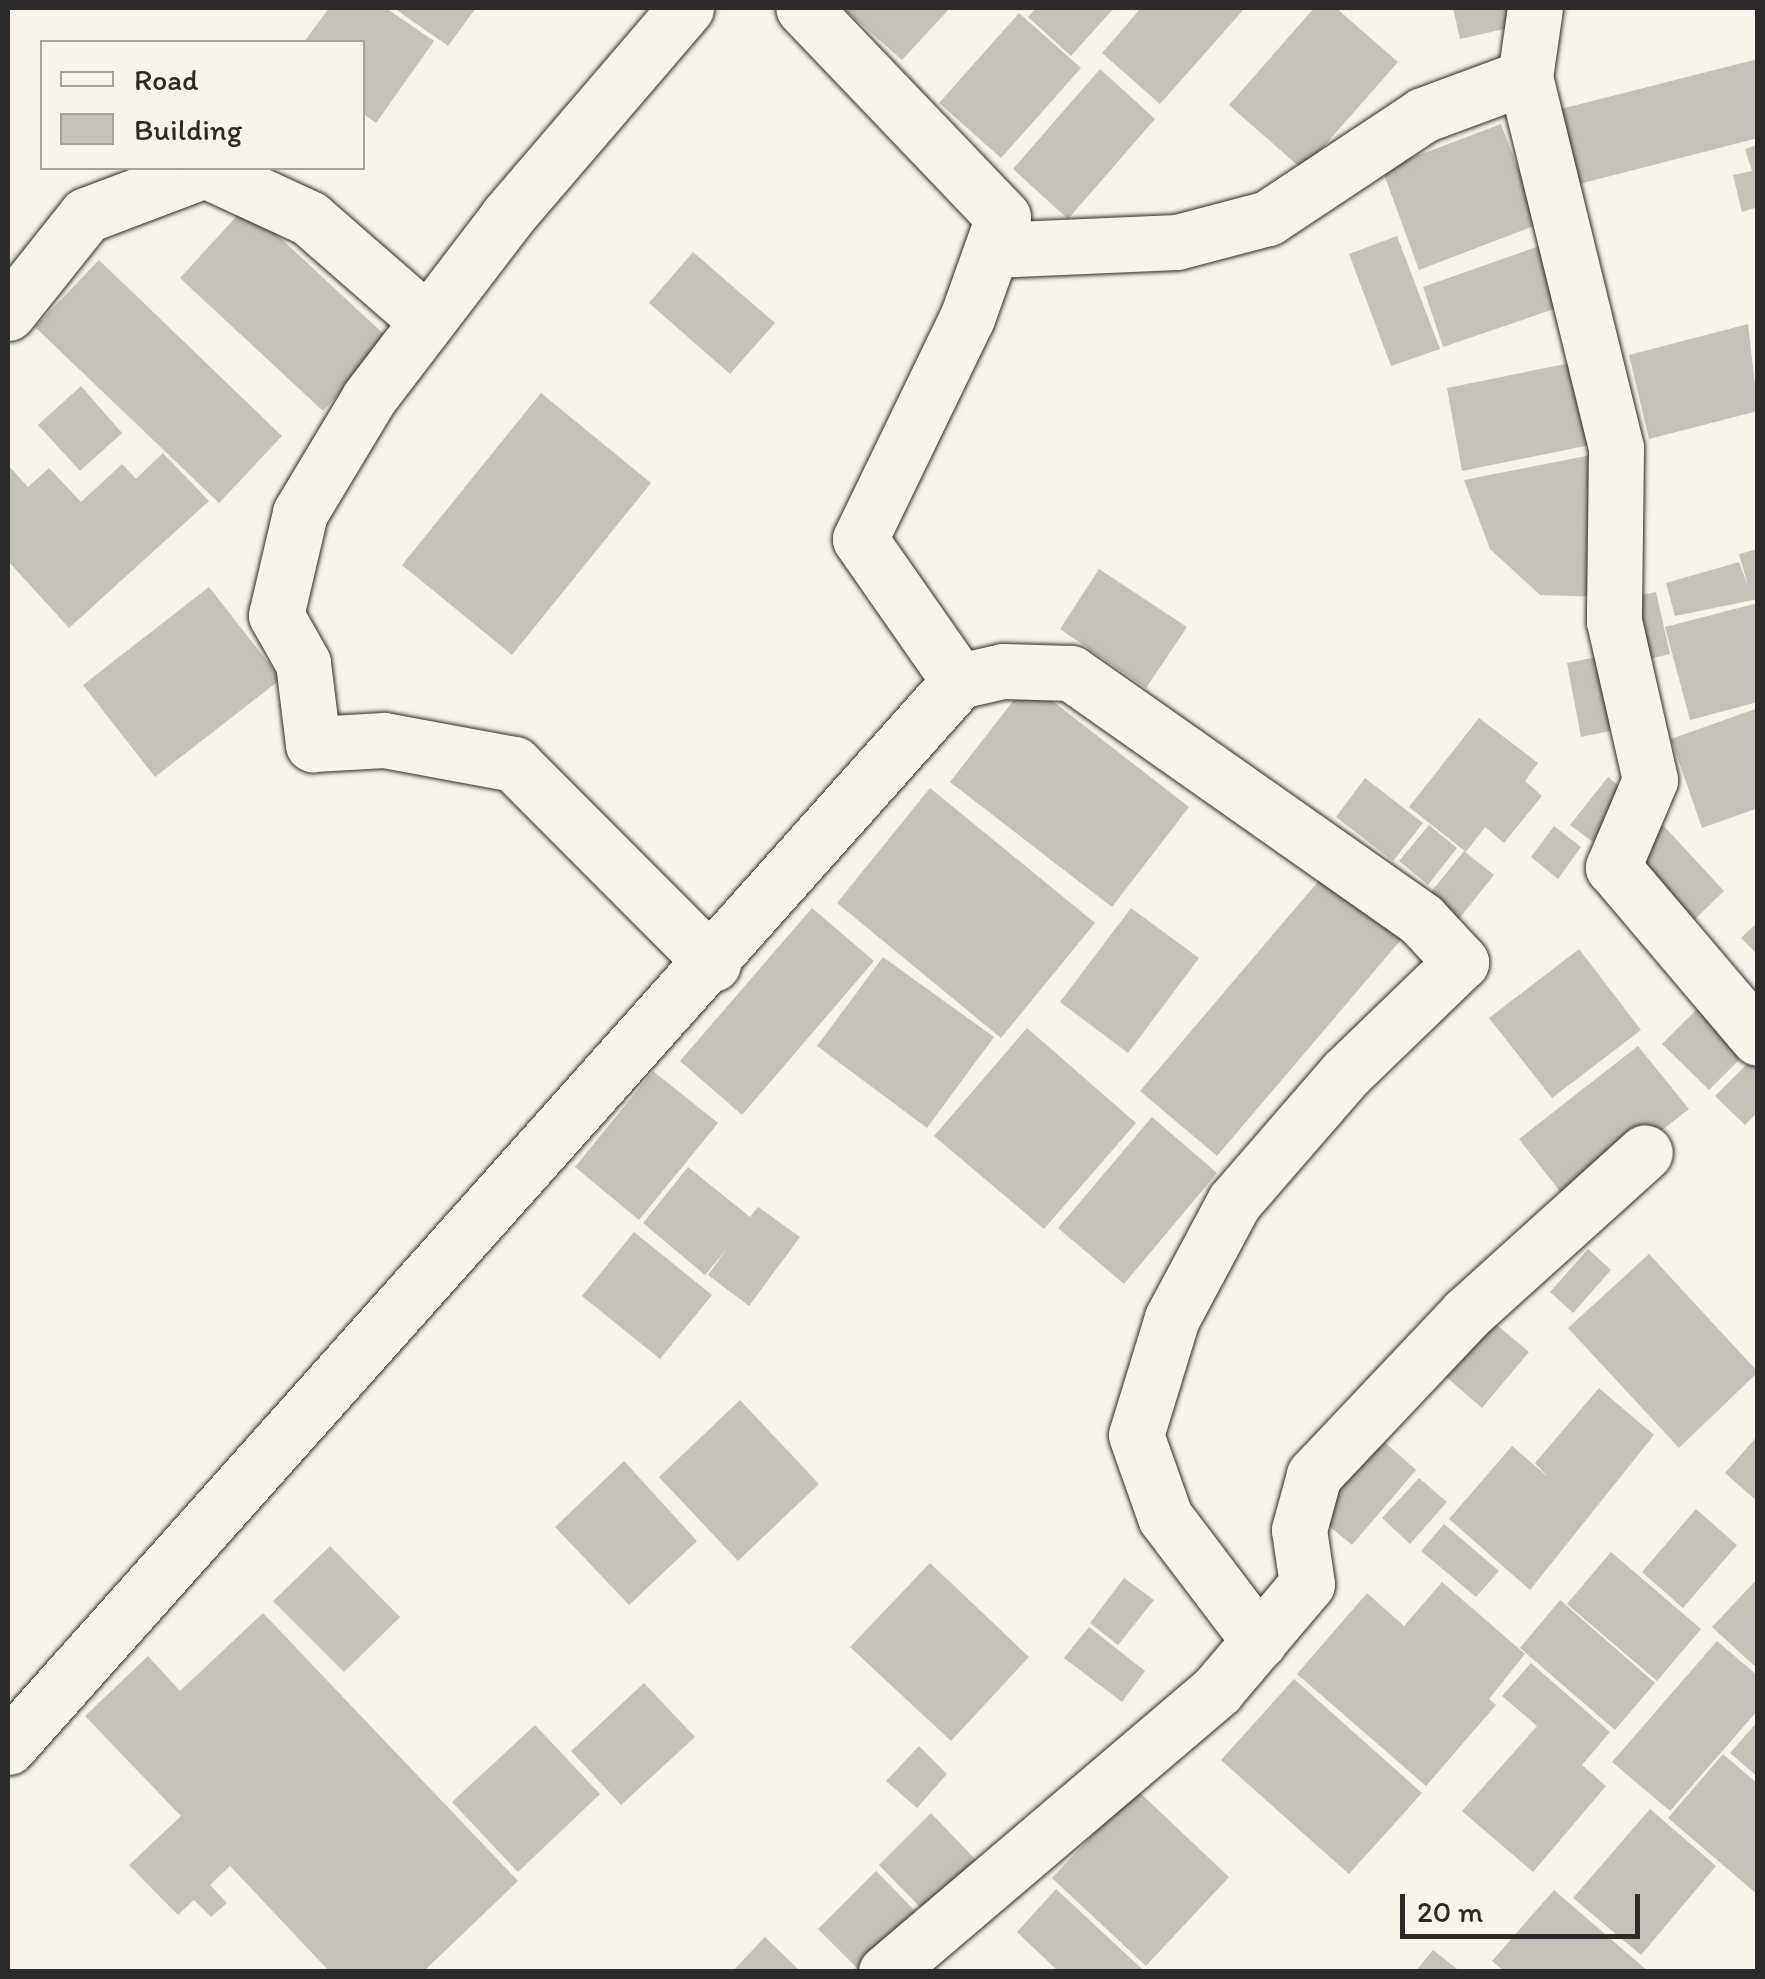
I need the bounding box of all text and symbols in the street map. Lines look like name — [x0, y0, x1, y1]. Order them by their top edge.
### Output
legend — [40, 40, 365, 170]
text: Road — [134, 61, 199, 98]
text: Building — [134, 111, 242, 148]
scale bar — [1405, 1874, 1645, 1936]
text: 20 m — [1417, 1893, 1483, 1930]

